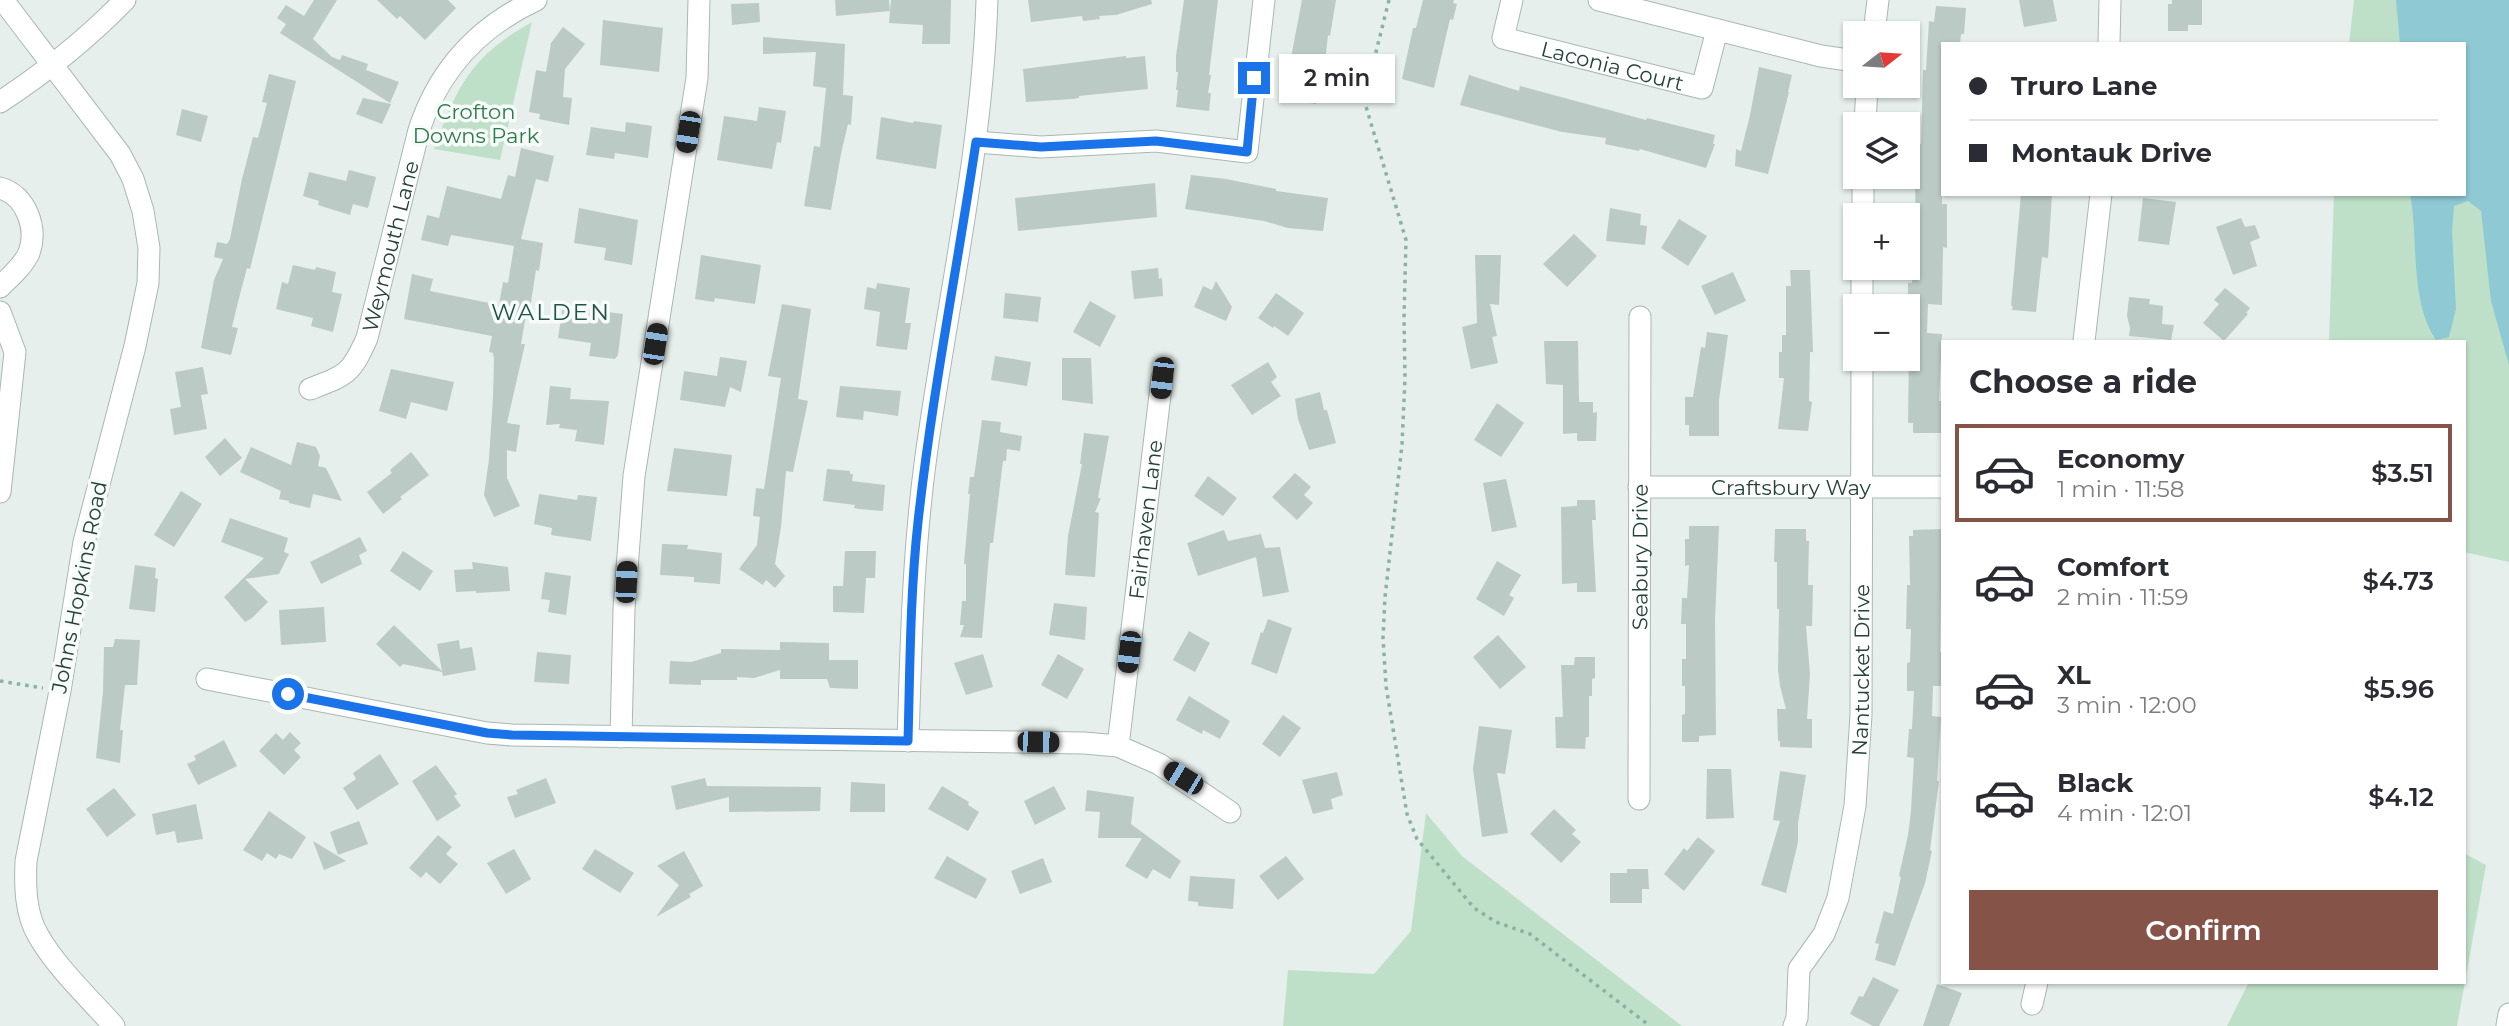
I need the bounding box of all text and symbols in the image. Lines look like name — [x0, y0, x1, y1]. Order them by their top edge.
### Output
north arrow — [1843, 21, 1920, 98]
map controls — [1843, 21, 1920, 371]
street label: Laconia Court — [1539, 36, 1687, 95]
callout: 2 min — [1278, 54, 1394, 102]
route end — [1238, 62, 1270, 94]
text: 2 min — [1304, 64, 1370, 92]
text: Truro Lane — [2011, 70, 2158, 102]
park label: Crofton Downs Park — [413, 99, 540, 148]
car — [675, 110, 702, 154]
button: layers — [1843, 112, 1920, 189]
text: Montauk Drive — [2011, 137, 2212, 169]
street label: Weymouth Lane — [357, 158, 423, 334]
button: + — [1843, 203, 1920, 280]
button: − — [1843, 294, 1920, 371]
district label: WALDEN — [491, 298, 611, 326]
car — [642, 322, 669, 366]
car — [1150, 356, 1175, 400]
text: Choose a ride — [1969, 362, 2197, 401]
street label: Fairhaven Lane — [1123, 438, 1167, 601]
icon: car — [1973, 442, 2036, 505]
text: Economy — [2057, 443, 2184, 475]
text: $3.51 — [2371, 457, 2434, 489]
street label: Craftsbury Way — [1711, 475, 1872, 500]
text: 1 min · 11:58 — [2057, 475, 2185, 503]
street label: Johns Hopkins Road — [46, 479, 112, 696]
street label: Seabury Drive — [1627, 484, 1652, 630]
icon: car — [1973, 550, 2036, 613]
text: Comfort — [2057, 551, 2169, 583]
car — [615, 560, 638, 604]
text: $4.73 — [2363, 565, 2434, 597]
text: 2 min · 11:59 — [2057, 583, 2189, 611]
street label: Nantucket Drive — [1846, 584, 1874, 757]
car — [1117, 630, 1142, 674]
icon: car — [1973, 658, 2036, 721]
text: XL — [2057, 659, 2091, 691]
text: $5.96 — [2364, 673, 2434, 705]
route start — [272, 678, 304, 710]
text: 3 min · 12:00 — [2057, 691, 2197, 719]
car — [1017, 731, 1060, 753]
car — [1160, 758, 1207, 798]
icon: car — [1973, 766, 2036, 829]
text: Black — [2057, 767, 2133, 799]
text: $4.12 — [2368, 781, 2434, 813]
text: 4 min · 12:01 — [2057, 799, 2192, 827]
button: Confirm — [1969, 890, 2438, 970]

